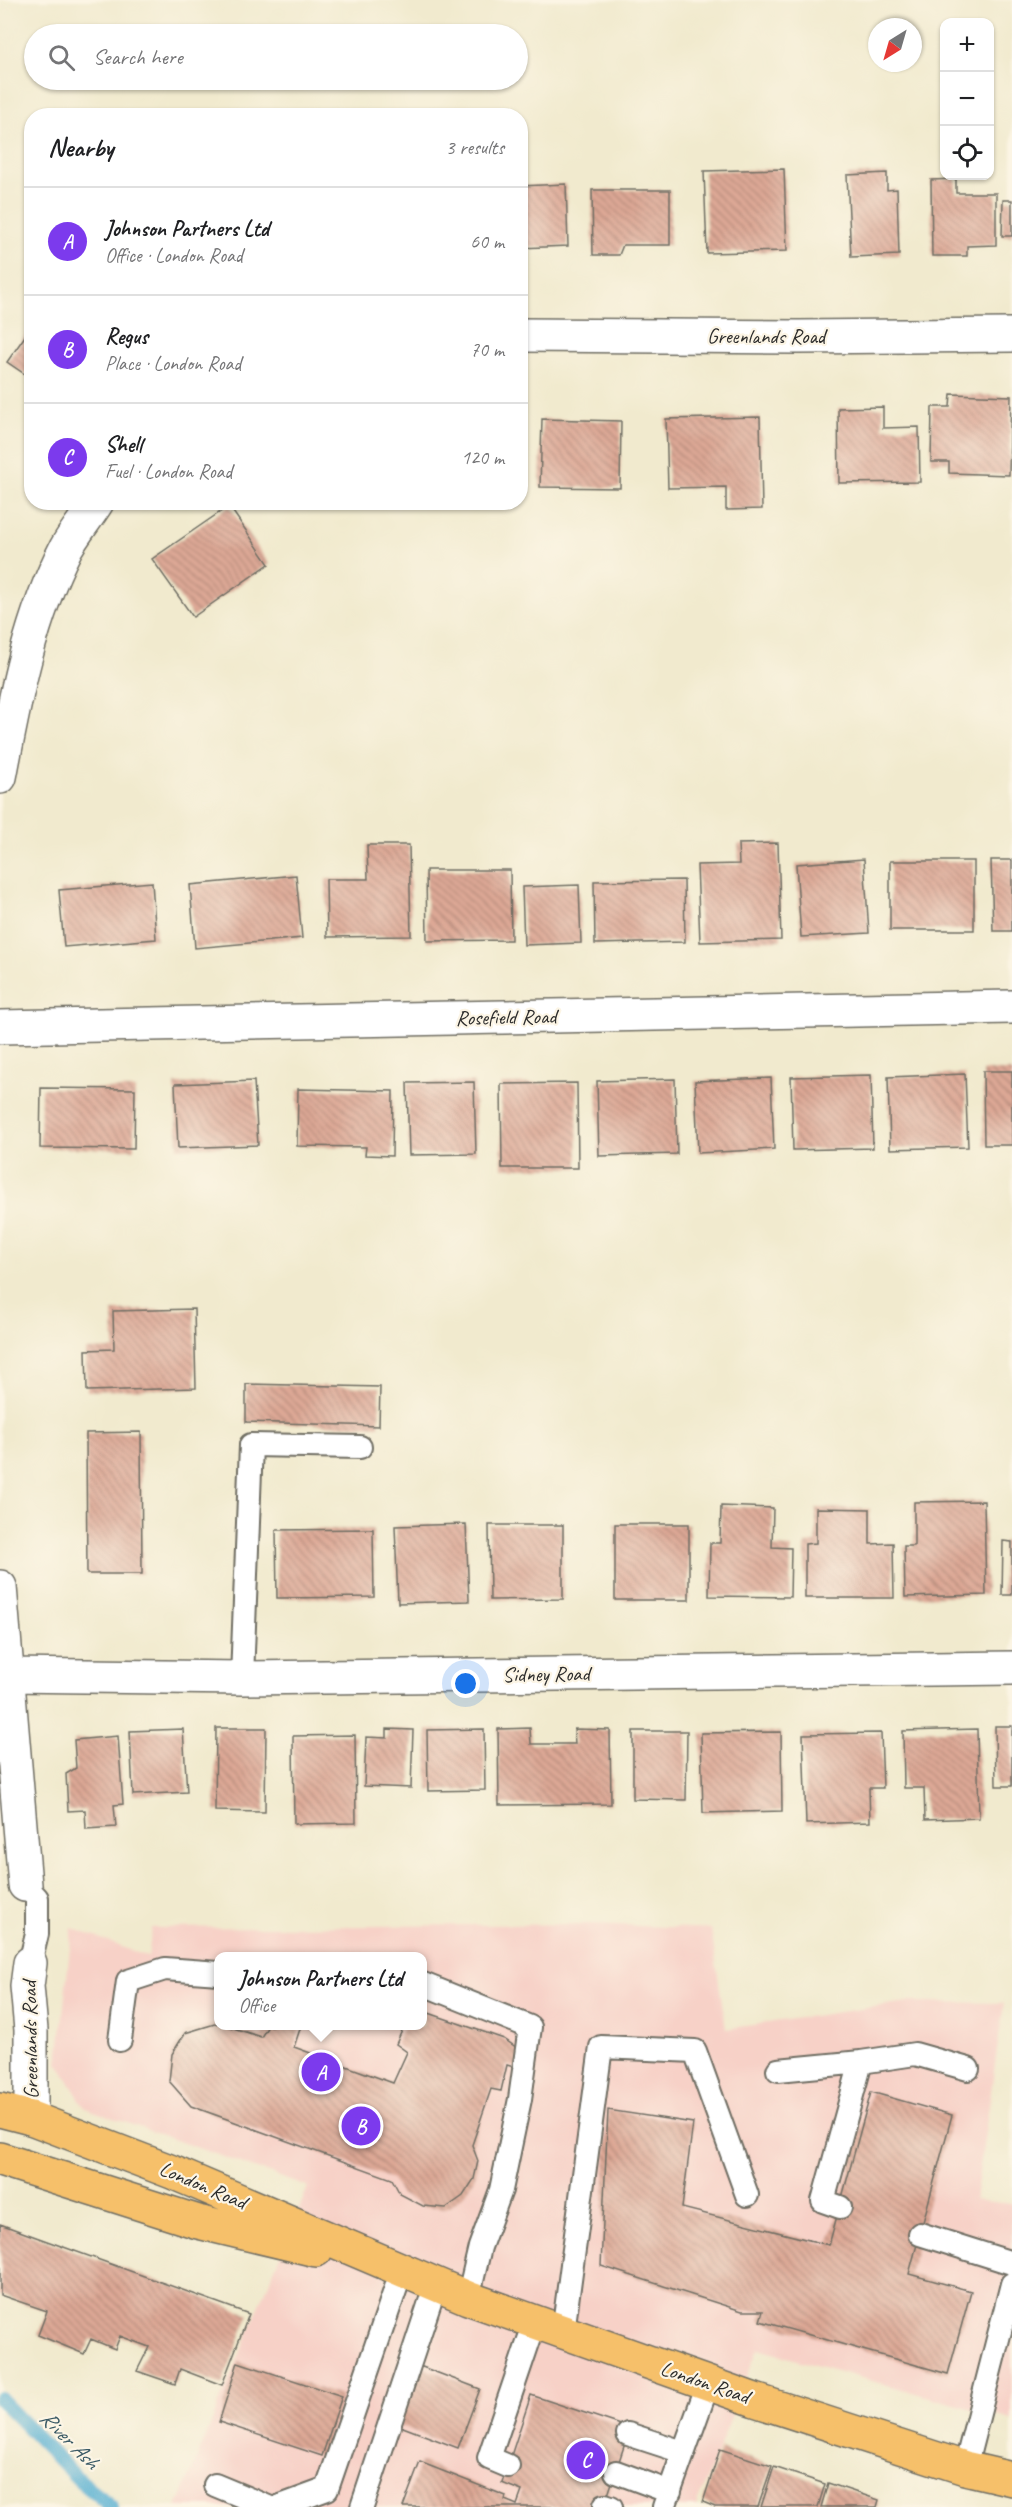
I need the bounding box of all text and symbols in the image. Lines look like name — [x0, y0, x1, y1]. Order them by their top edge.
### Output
north arrow — [868, 18, 922, 72]
map controls — [940, 18, 994, 180]
button: + — [940, 18, 994, 72]
search box — [24, 24, 528, 90]
icon: search — [45, 41, 78, 74]
text: Search here — [93, 43, 183, 71]
button: − — [940, 72, 994, 126]
button: locate — [940, 126, 994, 180]
text: Nearby — [48, 131, 113, 164]
text: 3 results — [445, 135, 504, 160]
text: Johnson Partners Ltd — [105, 215, 269, 243]
text: A — [62, 229, 73, 254]
text: 60 m — [470, 229, 504, 254]
text: Office · London Road — [105, 243, 243, 268]
text: Regus — [105, 323, 148, 351]
street label: Greenlands Road — [707, 323, 829, 349]
text: B — [62, 337, 73, 362]
text: 70 m — [470, 337, 504, 362]
text: Place · London Road — [105, 351, 241, 376]
text: Shell — [105, 431, 142, 459]
text: C — [63, 445, 72, 470]
text: 120 m — [461, 445, 504, 470]
text: Fuel · London Road — [105, 459, 232, 484]
street label: Rosefield Road — [455, 1003, 560, 1031]
street label: Sidney Road — [502, 1660, 594, 1688]
your location — [451, 1669, 480, 1698]
popup — [214, 1952, 427, 2030]
text: Johnson Partners Ltd — [239, 1965, 402, 1993]
street label: Greenlands Road — [16, 1977, 44, 2099]
text: Office — [239, 1993, 275, 2018]
pin: A — [302, 2050, 340, 2094]
pin: B — [342, 2104, 380, 2148]
street label: London Road — [156, 2155, 254, 2216]
street label: London Road — [657, 2355, 756, 2410]
water label: River Ash — [34, 2404, 106, 2477]
pin: C — [566, 2438, 606, 2482]

